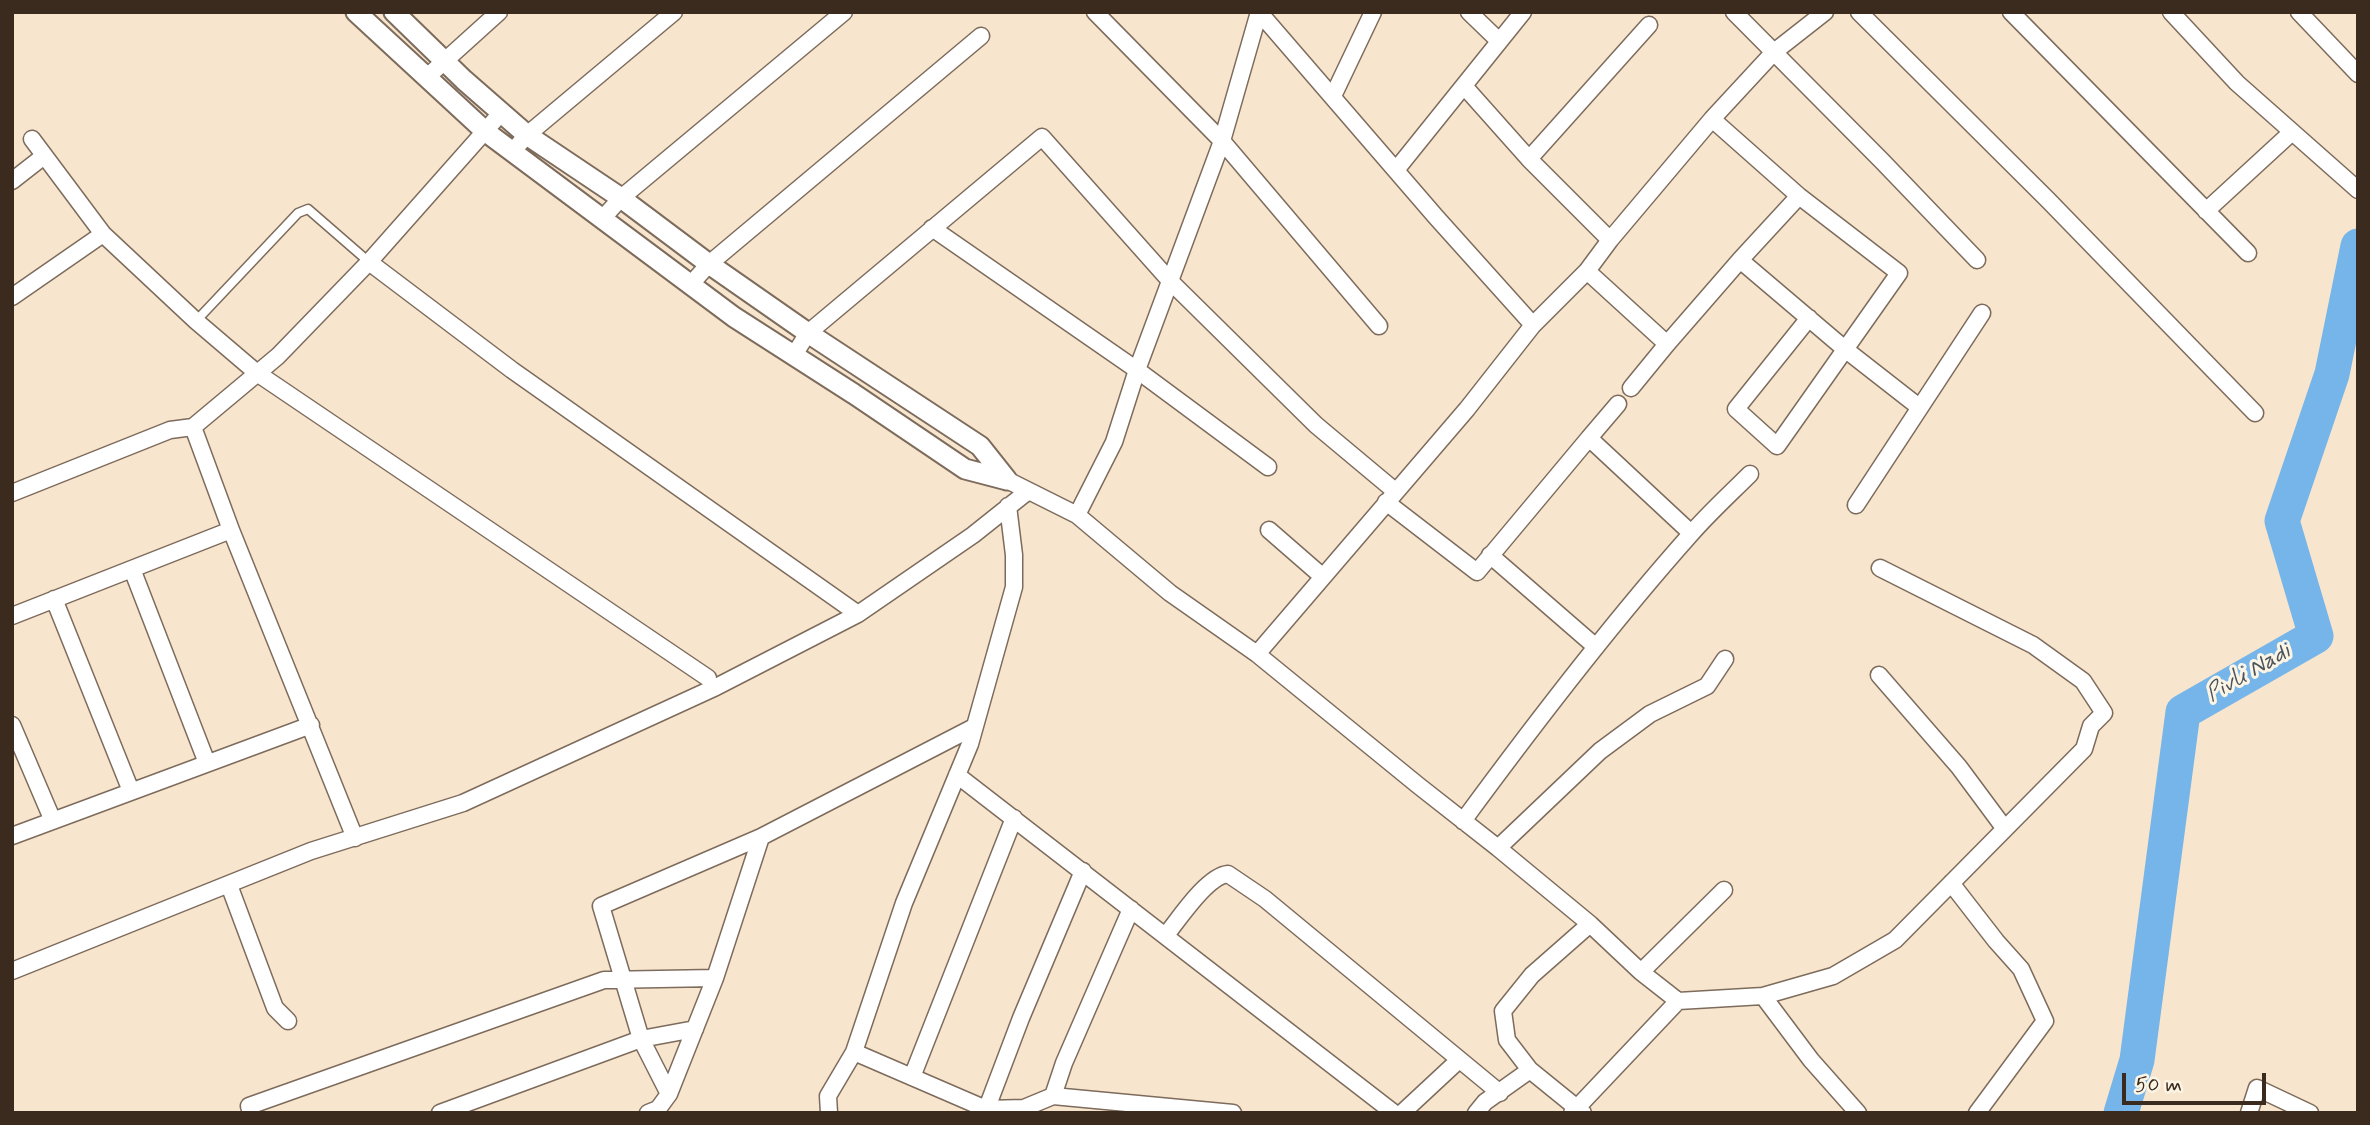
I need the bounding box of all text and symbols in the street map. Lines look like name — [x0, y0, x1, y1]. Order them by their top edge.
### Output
water label: Pivli Nadi — [2202, 639, 2296, 709]
scale bar — [2125, 1058, 2268, 1102]
text: 50 m — [2135, 1071, 2182, 1099]

